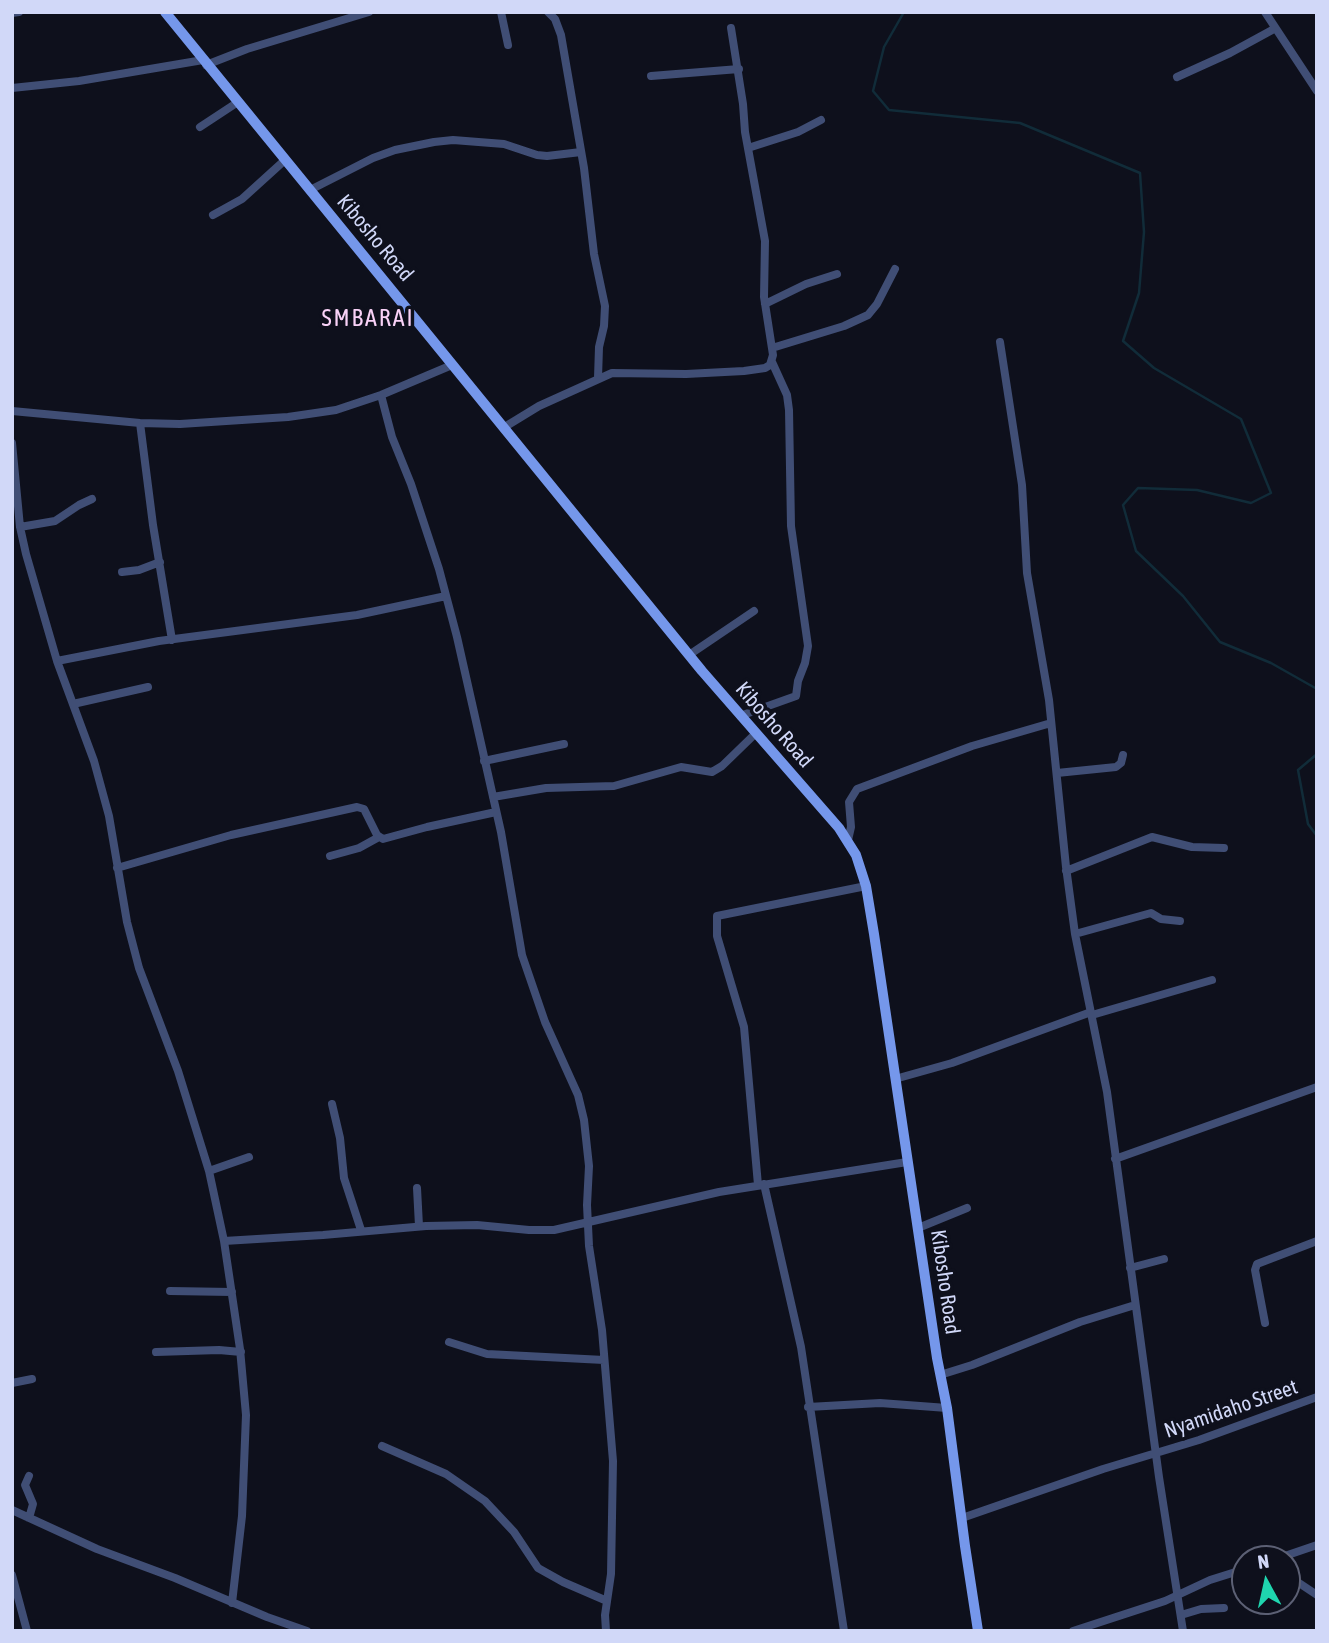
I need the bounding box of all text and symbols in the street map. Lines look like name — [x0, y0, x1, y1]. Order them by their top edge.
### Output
street label: Kibosho Road — [331, 190, 419, 286]
district label: SMBARAI — [322, 304, 414, 332]
street label: Kibosho Road — [730, 677, 818, 773]
street label: Kibosho Road — [925, 1228, 965, 1336]
street label: Nyamidaho Street — [1161, 1374, 1301, 1444]
north arrow — [1231, 1545, 1301, 1615]
text: N — [1256, 1550, 1270, 1573]

